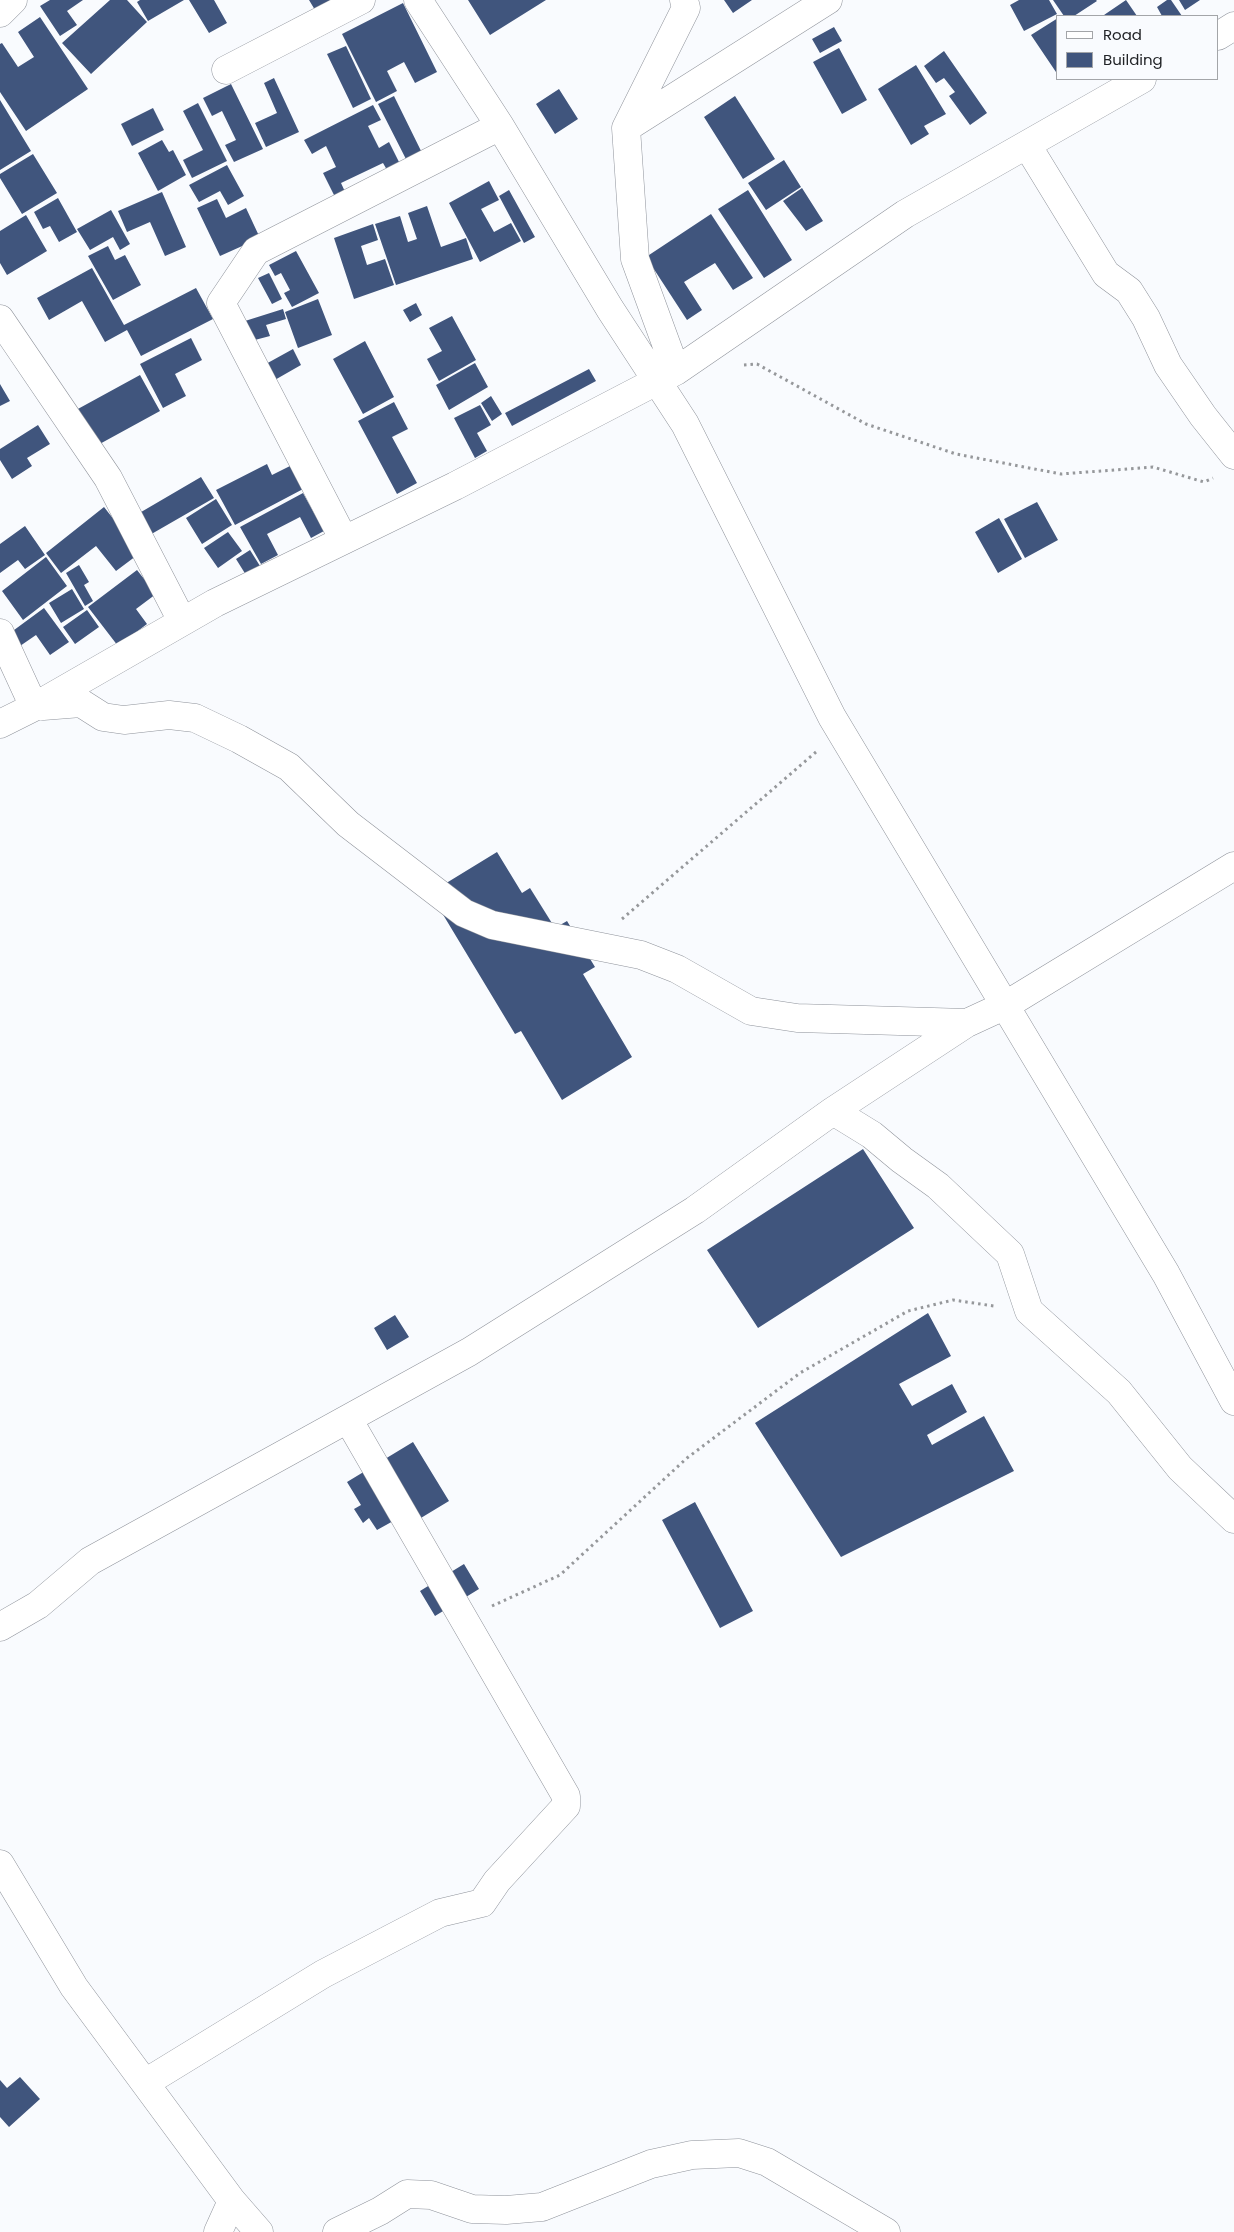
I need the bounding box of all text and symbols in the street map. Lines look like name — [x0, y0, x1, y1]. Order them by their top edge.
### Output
legend — [1056, 15, 1219, 80]
text: Road — [1103, 24, 1142, 45]
text: Building — [1103, 49, 1163, 70]

